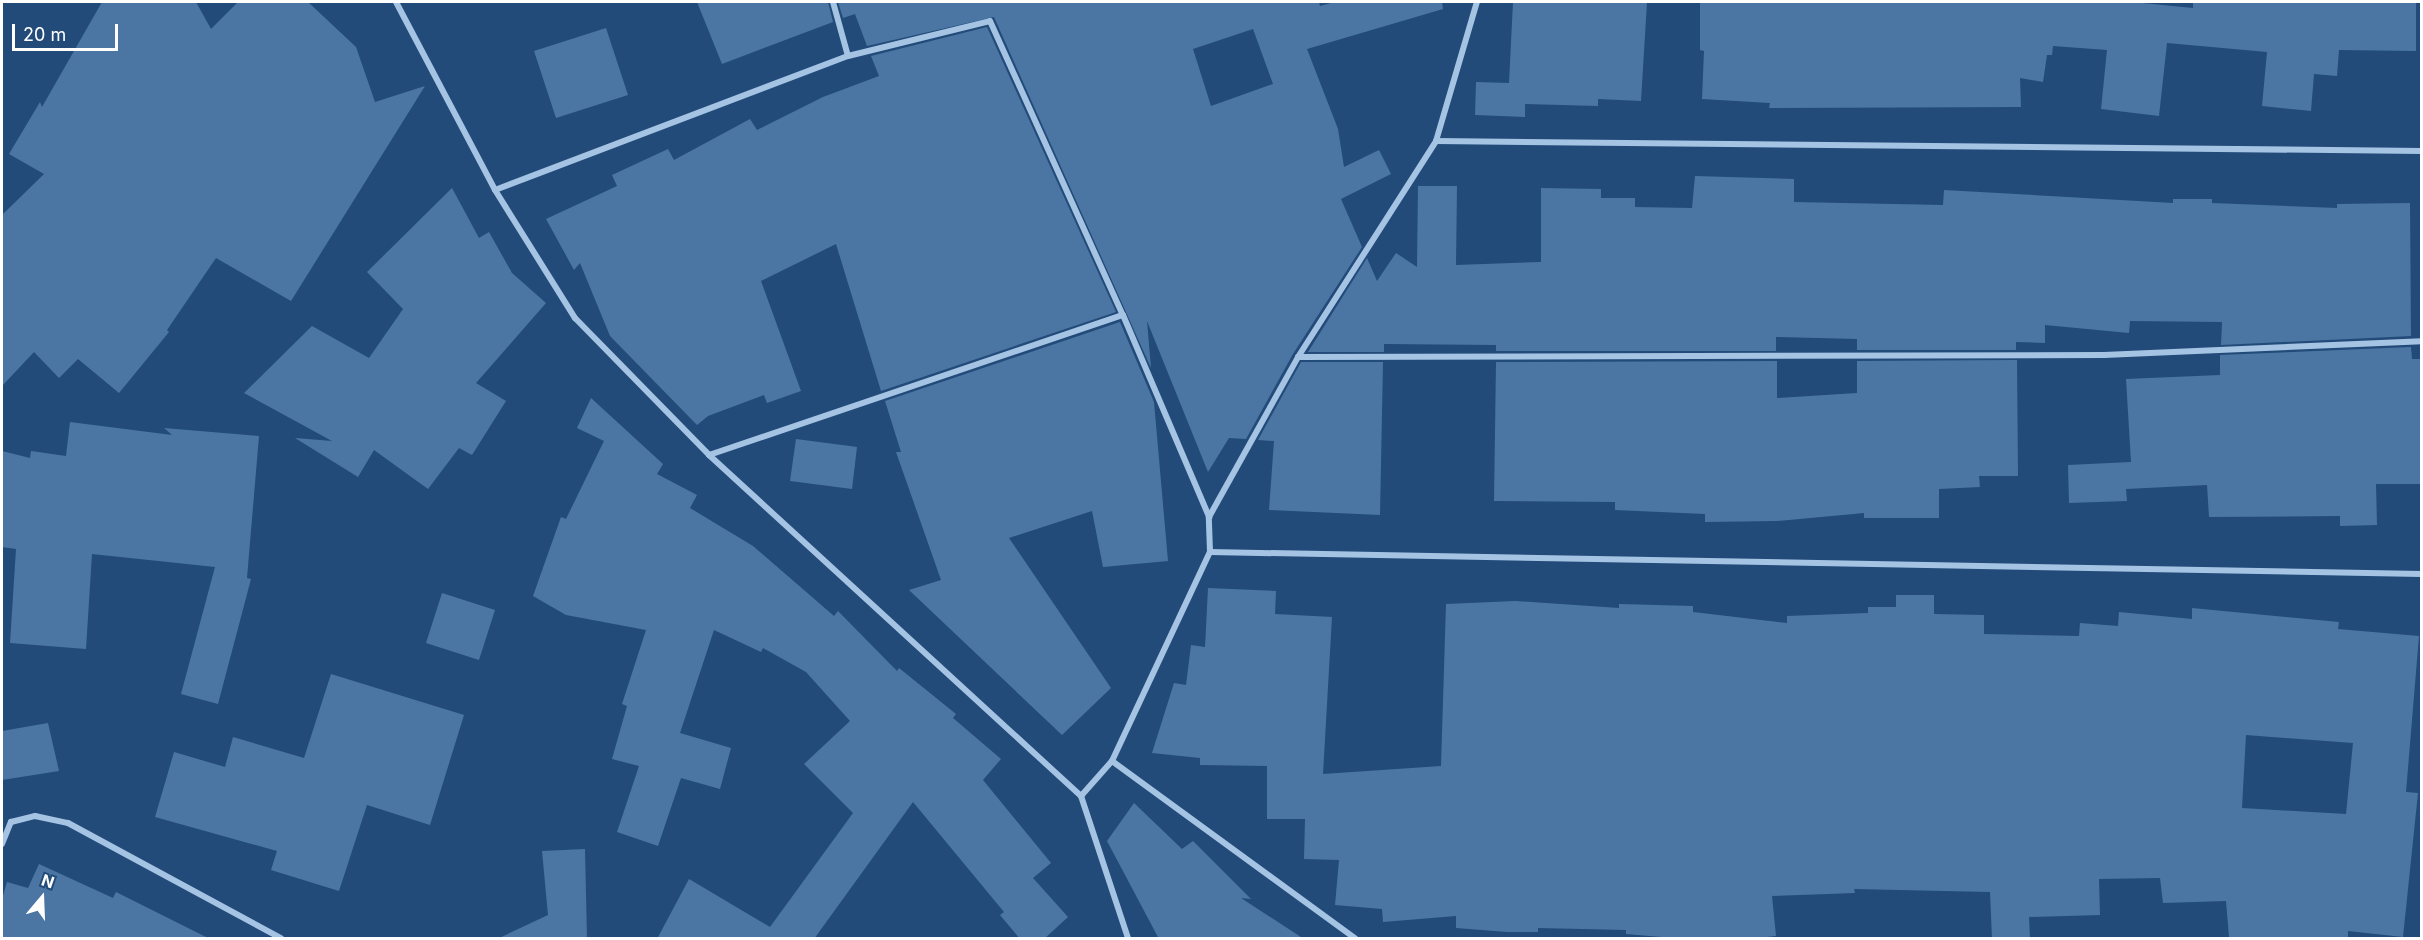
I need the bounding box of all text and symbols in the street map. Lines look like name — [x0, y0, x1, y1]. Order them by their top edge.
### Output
scale bar — [15, 12, 122, 50]
text: 20 m — [23, 24, 66, 45]
north arrow — [12, 868, 72, 928]
text: N — [39, 870, 57, 892]

